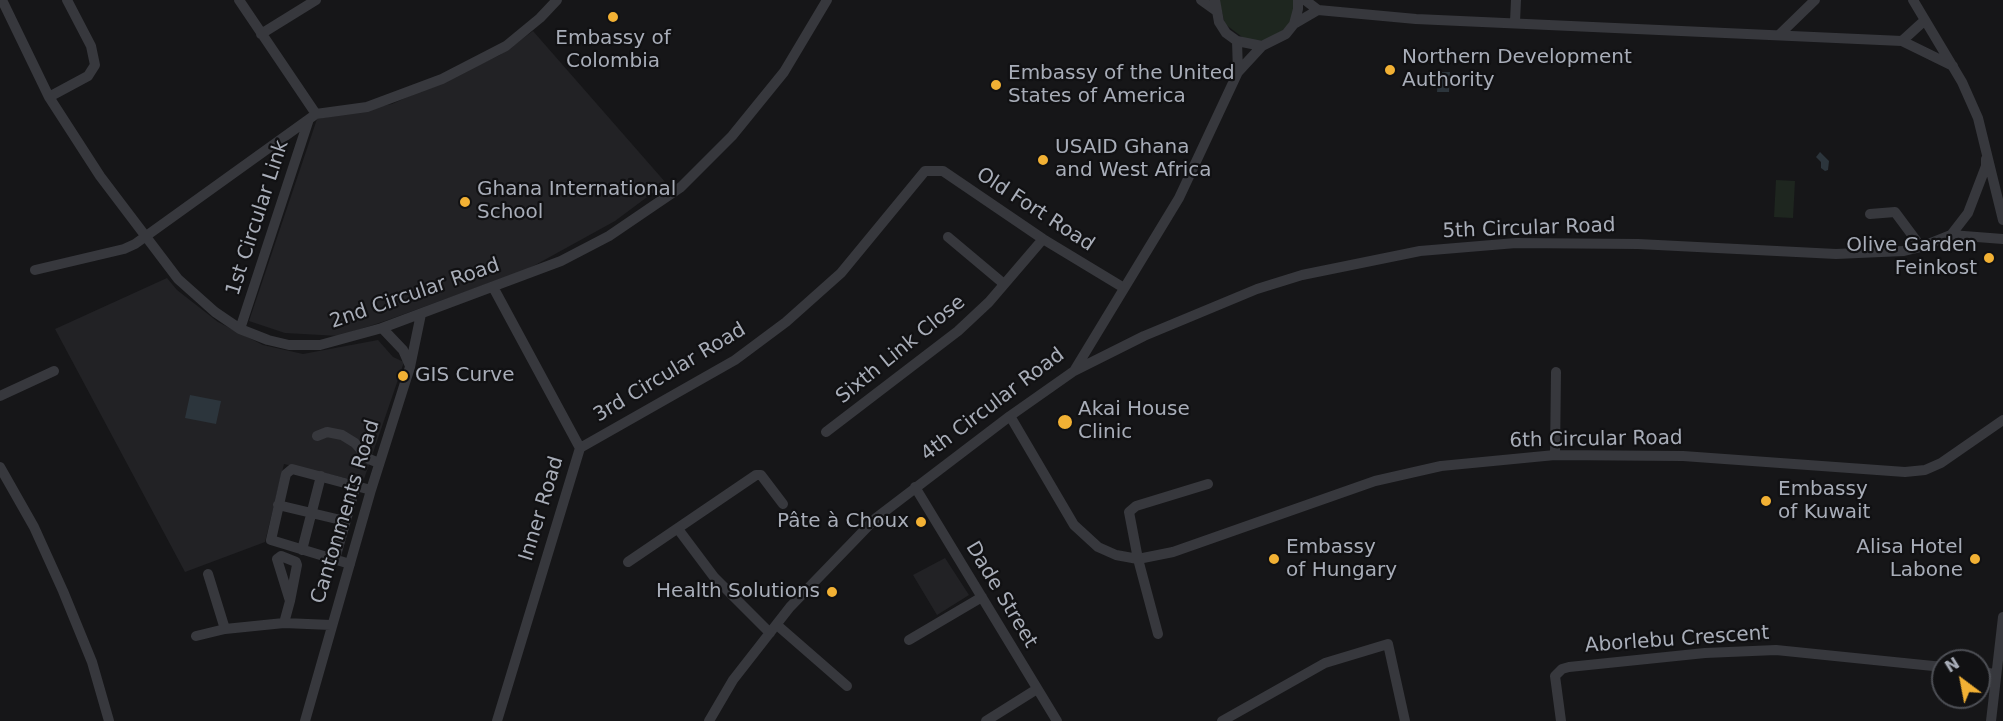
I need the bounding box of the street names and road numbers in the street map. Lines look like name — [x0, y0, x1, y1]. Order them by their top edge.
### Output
street label: 1st Circular Link — [222, 137, 294, 299]
street label: Old Fort Road — [971, 163, 1099, 257]
street label: 5th Circular Road — [1442, 214, 1616, 244]
street label: 2nd Circular Road — [327, 254, 503, 334]
street label: Sixth Link Close — [832, 291, 970, 409]
street label: 3rd Circular Road — [590, 318, 750, 428]
street label: 4th Circular Road — [917, 343, 1069, 467]
street label: Cantonments Road — [307, 417, 385, 607]
street label: 6th Circular Road — [1509, 426, 1683, 454]
street label: Inner Road — [515, 454, 569, 564]
street label: Dade Street — [960, 537, 1042, 653]
street label: Aborlebu Crescent — [1584, 622, 1770, 658]

